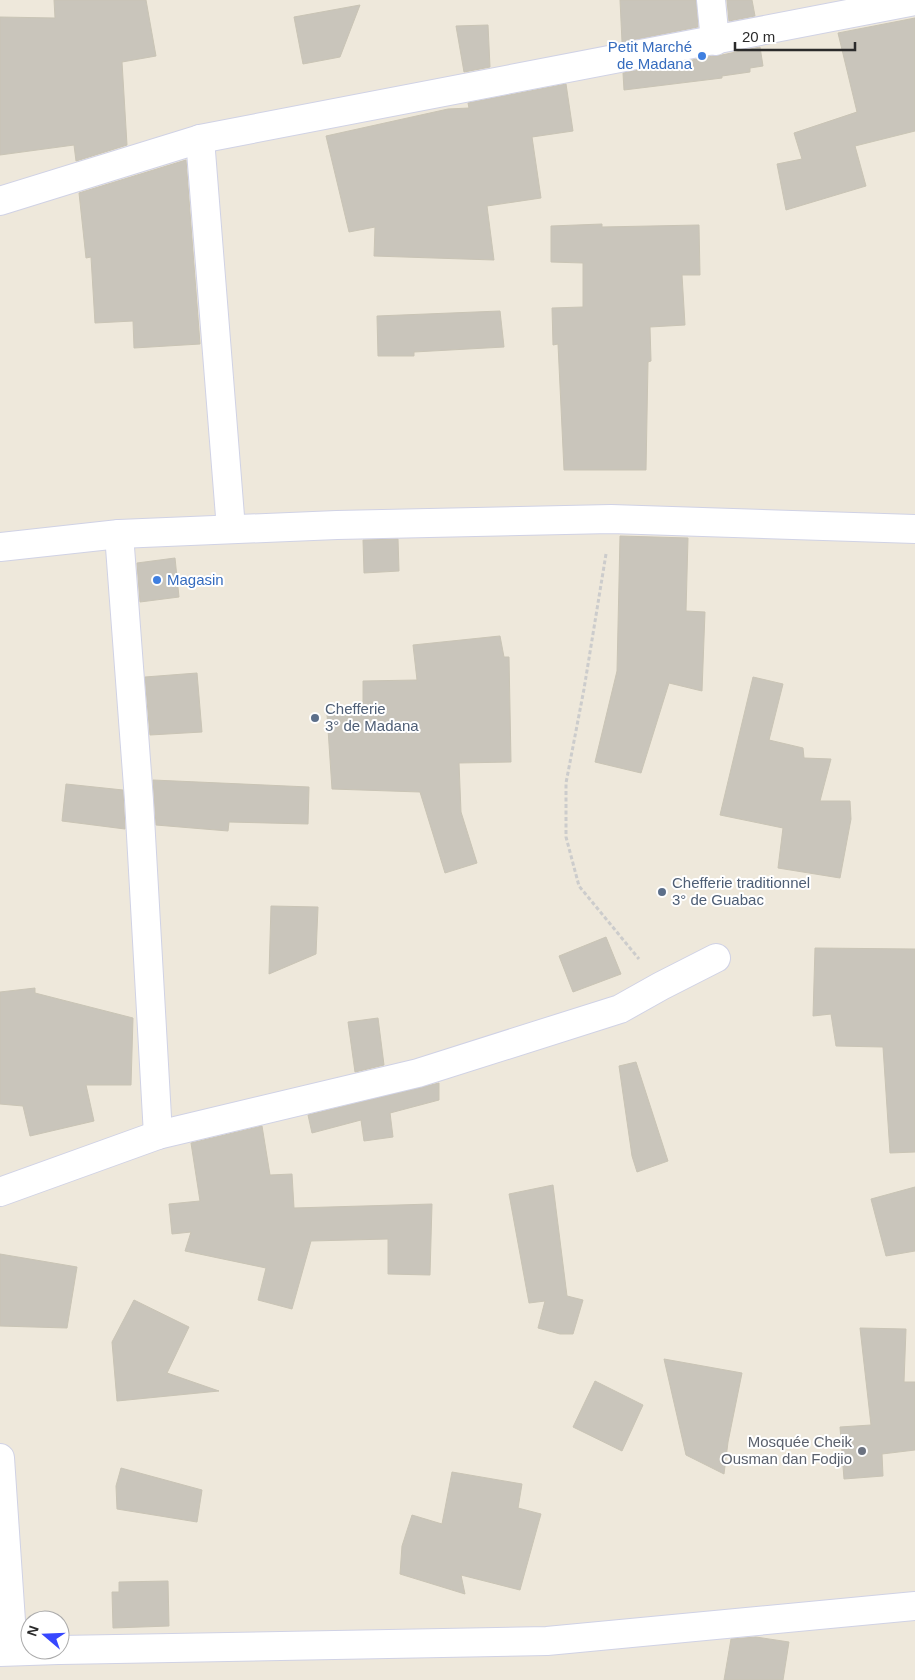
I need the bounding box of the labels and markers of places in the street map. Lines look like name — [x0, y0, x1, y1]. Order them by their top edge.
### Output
place label: Petit Marché de Madana — [608, 38, 693, 72]
marker: Petit Marché de Madana — [696, 50, 708, 62]
place label: Magasin — [167, 571, 224, 588]
marker: Magasin — [151, 574, 163, 586]
place label: Chefferie 3° de Madana — [325, 700, 419, 734]
marker: Chefferie 3° de Madana — [309, 712, 321, 724]
place label: Chefferie traditionnel 3° de Guabac — [672, 874, 810, 908]
marker: Chefferie traditionnel 3° de Guabac — [656, 886, 668, 898]
place label: Mosquée Cheik Ousman dan Fodjio — [721, 1433, 852, 1467]
marker: Mosquée Cheik Ousman dan Fodjio — [856, 1445, 868, 1457]

